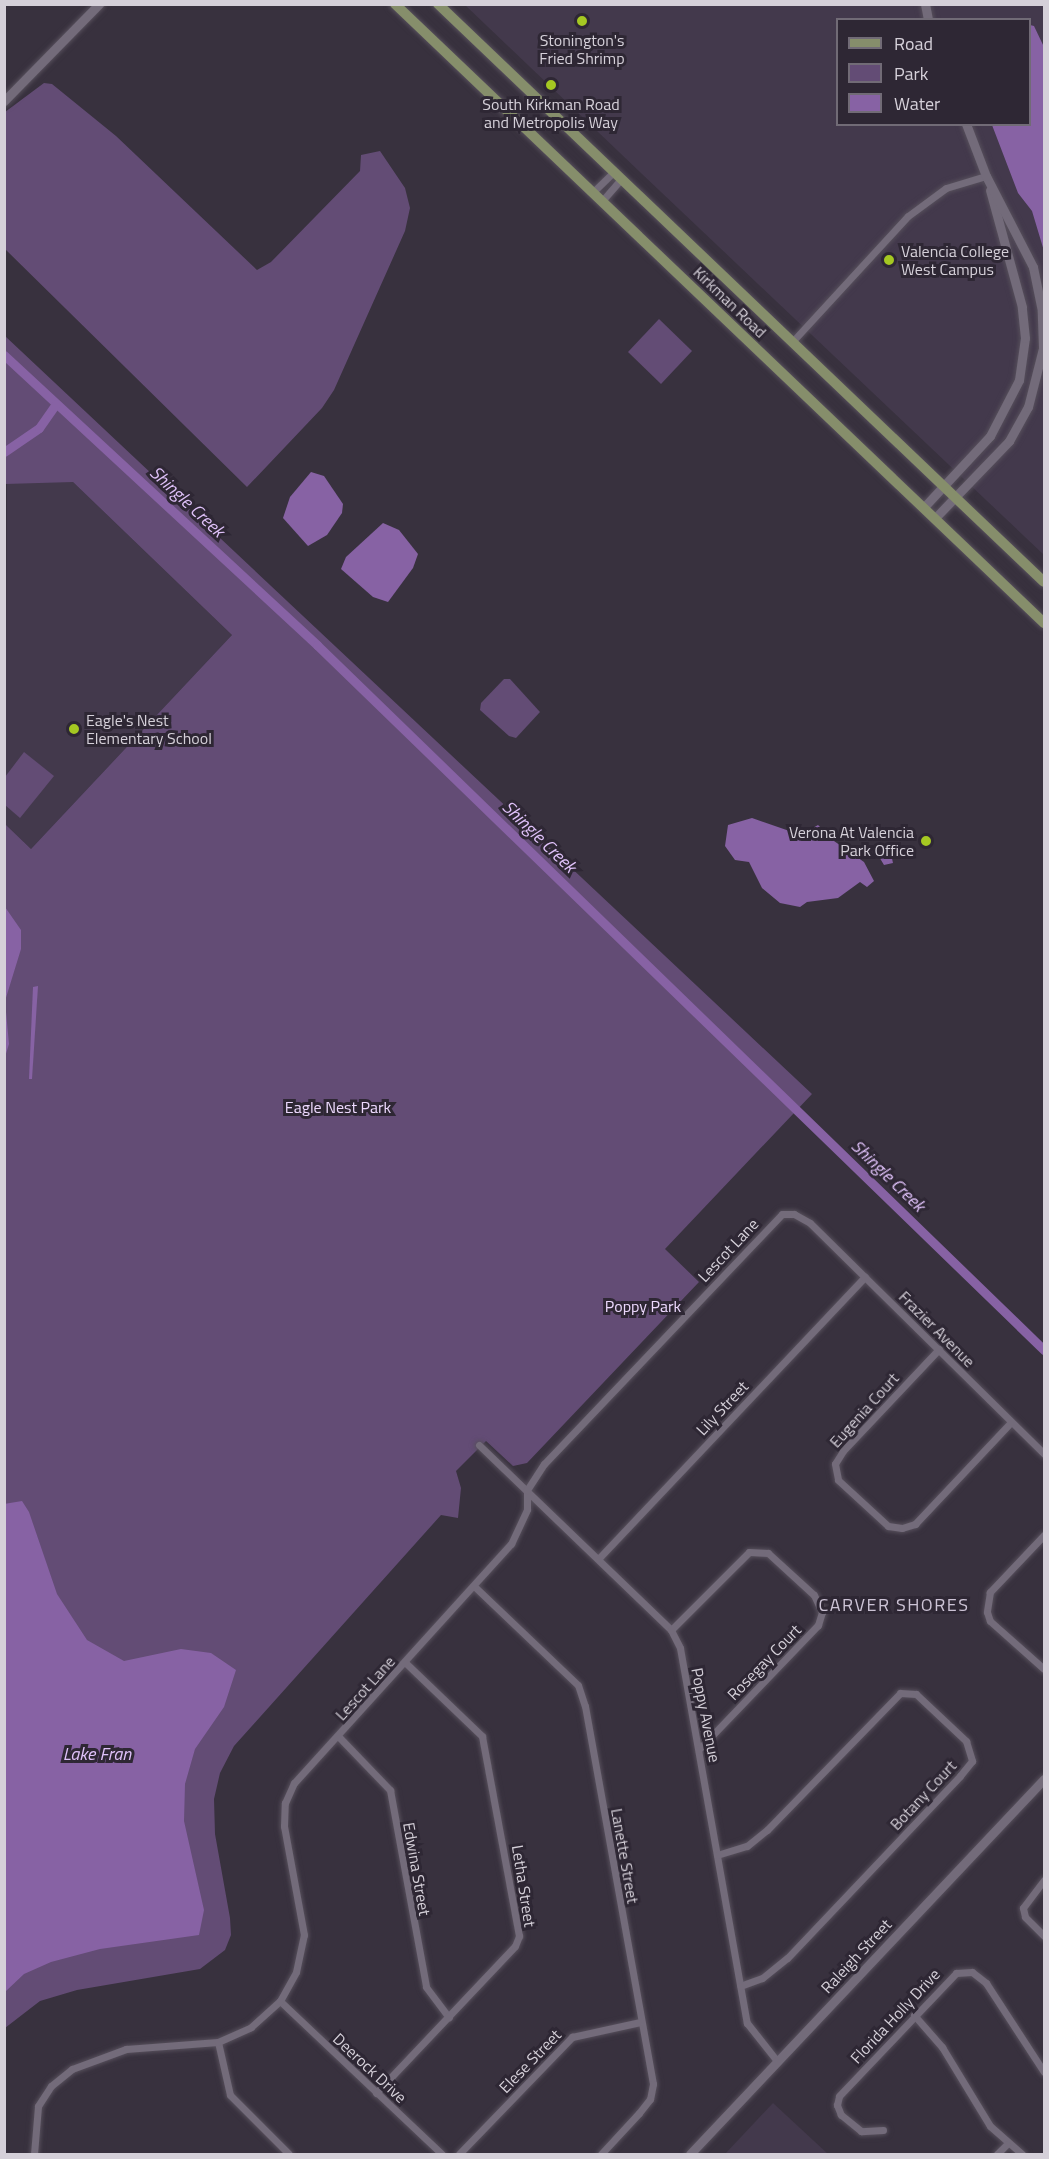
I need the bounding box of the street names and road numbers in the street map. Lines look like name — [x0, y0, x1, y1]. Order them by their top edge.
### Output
street label: Kirkman Road — [690, 262, 770, 342]
street label: Lescot Lane — [694, 1214, 762, 1286]
street label: Frazier Avenue — [895, 1287, 979, 1371]
street label: Eugenia Court — [825, 1369, 903, 1451]
street label: Lily Street — [692, 1377, 752, 1439]
street label: Rosegay Court — [723, 1620, 805, 1704]
street label: Lescot Lane — [331, 1652, 399, 1724]
street label: Poppy Avenue — [687, 1666, 725, 1764]
street label: Botany Court — [886, 1756, 960, 1834]
street label: Lanette Street — [607, 1807, 643, 1905]
street label: Edwina Street — [399, 1821, 435, 1917]
street label: Letha Street — [508, 1844, 540, 1928]
street label: Raleigh Street — [817, 1915, 895, 1997]
street label: Florida Holly Drive — [846, 1965, 944, 2067]
street label: Elese Street — [495, 2025, 565, 2097]
street label: Deerock Drive — [329, 2029, 411, 2107]

